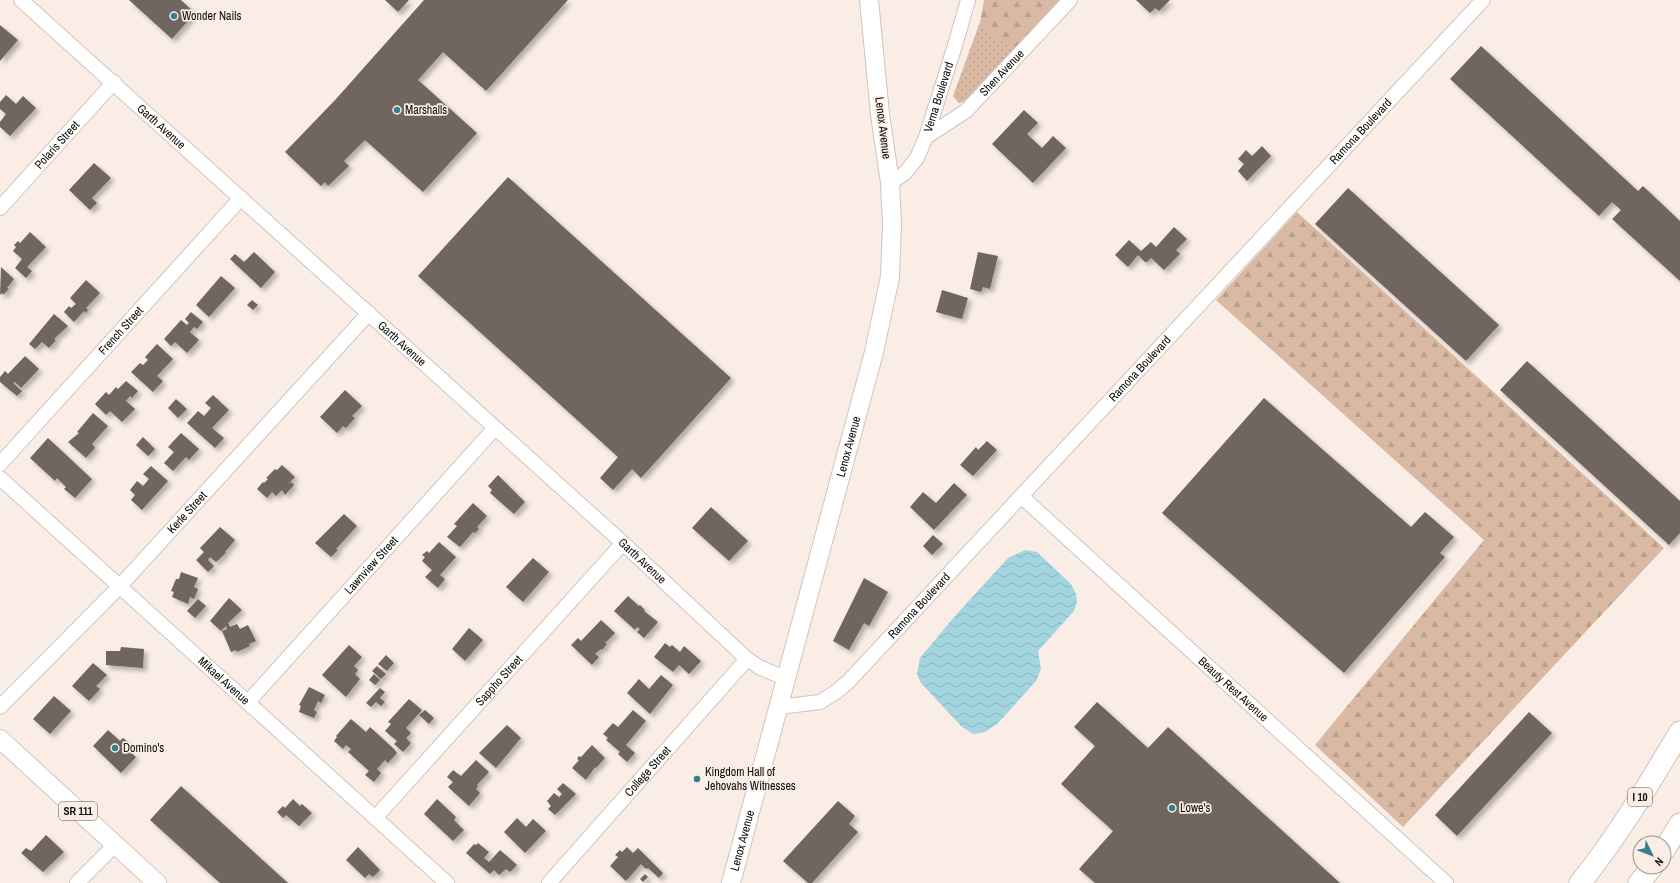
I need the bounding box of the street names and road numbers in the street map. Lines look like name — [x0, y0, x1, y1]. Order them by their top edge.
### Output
street label: Shen Avenue — [976, 46, 1028, 100]
street label: Verna Boulevard — [920, 60, 957, 134]
street label: Ramona Boulevard — [1326, 95, 1395, 168]
street label: Lenox Avenue — [871, 96, 895, 160]
street label: Garth Avenue — [134, 101, 189, 153]
street label: Polaris Street — [31, 117, 83, 172]
street label: French Street — [95, 303, 147, 358]
street label: Garth Avenue — [374, 318, 430, 370]
street label: Ramona Boulevard — [1105, 332, 1174, 405]
street label: Lenox Avenue — [833, 414, 864, 479]
street label: Kerle Street — [164, 488, 211, 537]
street label: Lawnview Street — [341, 533, 402, 598]
street label: Garth Avenue — [615, 535, 670, 587]
street label: Ramona Boulevard — [884, 569, 954, 642]
street label: Sappho Street — [472, 652, 526, 709]
street label: Mikael Avenue — [195, 653, 253, 708]
street label: Beauty Rest Avenue — [1195, 653, 1272, 725]
street label: College Street — [621, 742, 675, 800]
road number: I 10 — [1628, 788, 1652, 806]
road number: SR 111 — [59, 802, 97, 820]
street label: Lenox Avenue — [727, 808, 758, 873]

